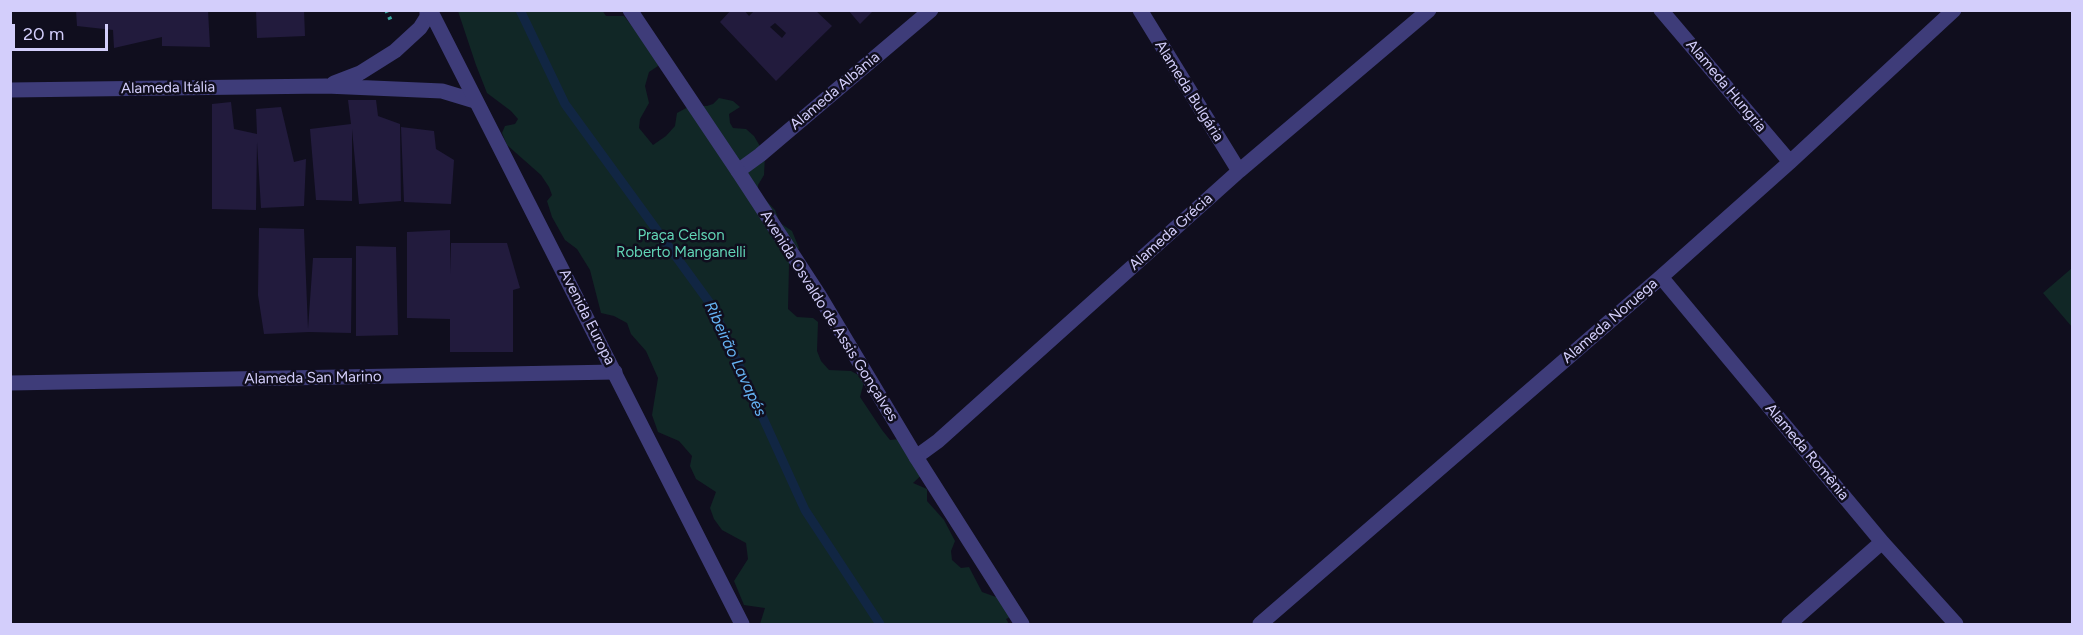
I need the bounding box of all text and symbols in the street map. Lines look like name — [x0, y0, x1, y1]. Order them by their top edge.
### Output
scale bar — [15, 12, 111, 50]
text: 20 m — [23, 23, 64, 45]
street label: Alameda Hungria — [1682, 36, 1770, 136]
street label: Alameda Bulgária — [1151, 37, 1227, 145]
street label: Alameda Albânia — [786, 48, 884, 134]
street label: Alameda Itália — [121, 78, 215, 98]
street label: Alameda Grécia — [1126, 190, 1216, 274]
street label: Avenida Osvaldo de Assis Gonçalves — [756, 207, 902, 425]
park label: Praça Celson Roberto Manganelli — [616, 227, 746, 262]
street label: Avenida Europa — [555, 266, 619, 368]
street label: Alameda Noruega — [1559, 275, 1661, 367]
water label: Ribeirão Lavapés — [700, 298, 770, 420]
street label: Alameda San Marino — [244, 368, 382, 388]
street label: Alameda Romênia — [1761, 400, 1853, 504]

